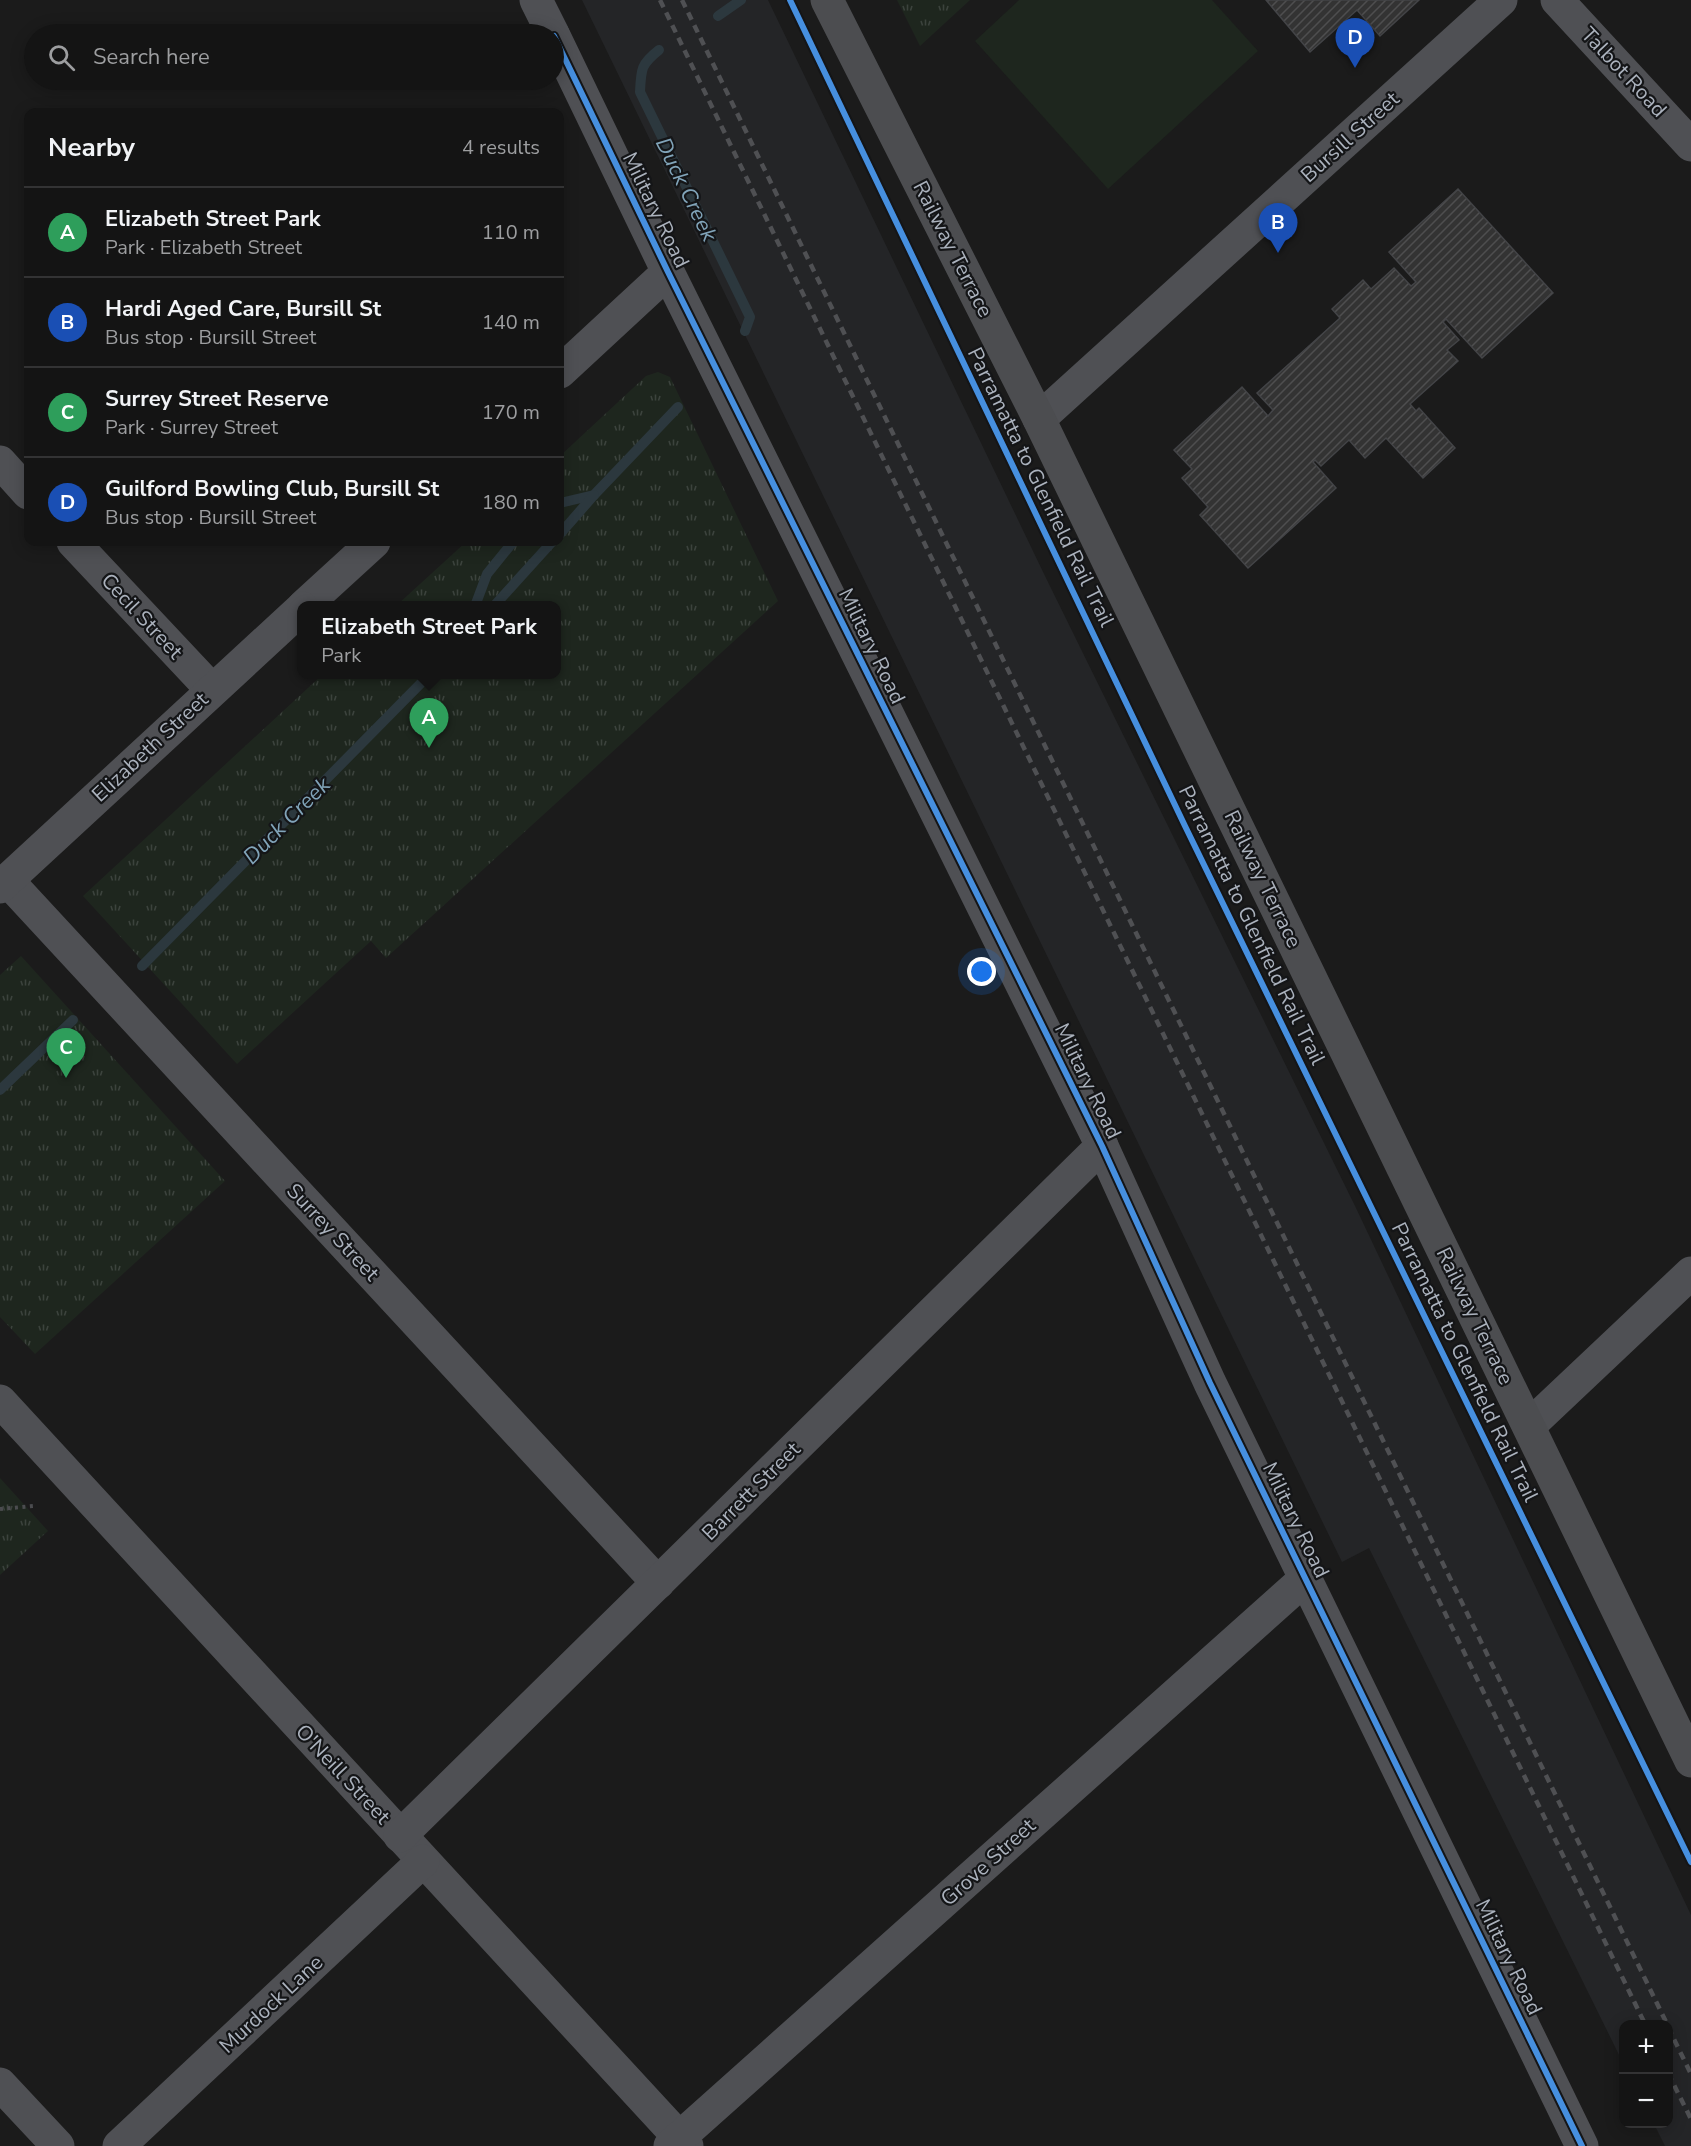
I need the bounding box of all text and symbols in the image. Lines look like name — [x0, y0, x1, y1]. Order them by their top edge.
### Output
pin: D — [1336, 19, 1374, 68]
street label: Talbot Road — [1575, 21, 1673, 123]
search box — [24, 24, 564, 90]
icon: search — [45, 41, 78, 74]
text: Search here — [93, 42, 210, 72]
street label: Bursill Street — [1295, 85, 1406, 189]
text: Nearby — [48, 130, 135, 165]
water label: Duck Creek — [648, 132, 725, 247]
text: 4 results — [462, 134, 540, 161]
street label: Military Road — [616, 147, 696, 273]
street label: Railway Terrace — [907, 176, 999, 322]
text: Elizabeth Street Park — [105, 204, 321, 234]
pin: B — [1258, 204, 1298, 253]
text: A — [60, 219, 75, 246]
text: 110 m — [482, 219, 540, 246]
text: Park · Elizabeth Street — [105, 234, 302, 261]
text: Hardi Aged Care, Bursill St — [105, 294, 381, 324]
text: B — [61, 309, 74, 336]
text: 140 m — [482, 309, 540, 336]
text: Bus stop · Bursill Street — [105, 324, 316, 351]
street label: Parramatta to Glenfield Rail Trail — [961, 343, 1121, 632]
text: Surrey Street Reserve — [105, 384, 329, 414]
text: C — [61, 399, 74, 426]
text: 170 m — [482, 399, 540, 426]
text: Park · Surrey Street — [105, 414, 278, 441]
text: Guilford Bowling Club, Bursill St — [105, 474, 439, 504]
text: D — [60, 489, 75, 516]
text: 180 m — [482, 489, 540, 516]
text: Bus stop · Bursill Street — [105, 504, 316, 531]
street label: Cecil Street — [95, 567, 190, 666]
street label: Military Road — [832, 583, 912, 709]
popup — [297, 601, 561, 679]
text: Elizabeth Street Park — [321, 612, 537, 642]
text: Park — [321, 642, 361, 669]
street label: Elizabeth Street — [86, 685, 215, 808]
pin: A — [410, 698, 448, 748]
water label: Duck Creek — [236, 770, 338, 871]
street label: Parramatta to Glenfield Rail Trail — [1172, 781, 1332, 1070]
street label: Railway Terrace — [1218, 806, 1308, 952]
your location — [967, 957, 996, 986]
street label: Military Road — [1048, 1018, 1128, 1144]
pin: C — [46, 1028, 86, 1078]
street label: Surrey Street — [280, 1177, 386, 1287]
street label: Parramatta to Glenfield Rail Trail — [1385, 1218, 1545, 1507]
street label: Railway Terrace — [1430, 1243, 1520, 1389]
street label: Barrett Street — [696, 1435, 807, 1546]
street label: Military Road — [1256, 1457, 1336, 1583]
street label: O'Neill Street — [289, 1718, 397, 1831]
street label: Grove Street — [935, 1811, 1042, 1912]
street label: Military Road — [1469, 1894, 1549, 2020]
street label: Murdock Lane — [213, 1949, 329, 2059]
map controls — [1619, 2020, 1673, 2128]
button: + — [1619, 2020, 1673, 2074]
button: − — [1619, 2074, 1673, 2128]

